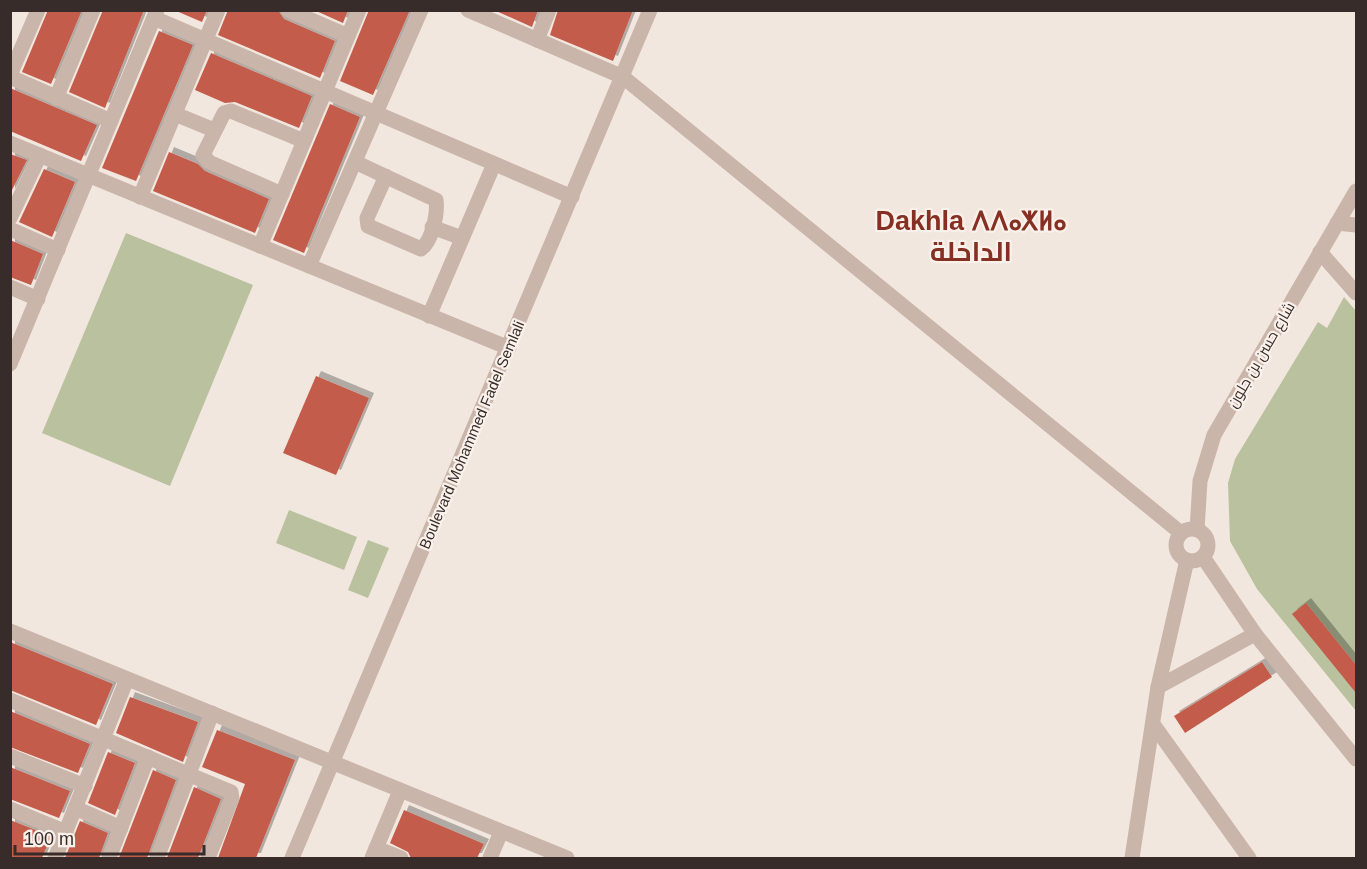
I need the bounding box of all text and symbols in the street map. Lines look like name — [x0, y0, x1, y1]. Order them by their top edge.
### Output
district label: Dakhla ⴷⴷⴰⵅⵍⴰ الداخلة — [875, 206, 1067, 267]
street label: شارع حسن بن جلون — [1223, 299, 1300, 412]
street label: Boulevard Mohammed Fadel Semlali — [416, 318, 527, 551]
scale bar — [15, 818, 204, 856]
text: 100 m — [24, 829, 74, 849]

